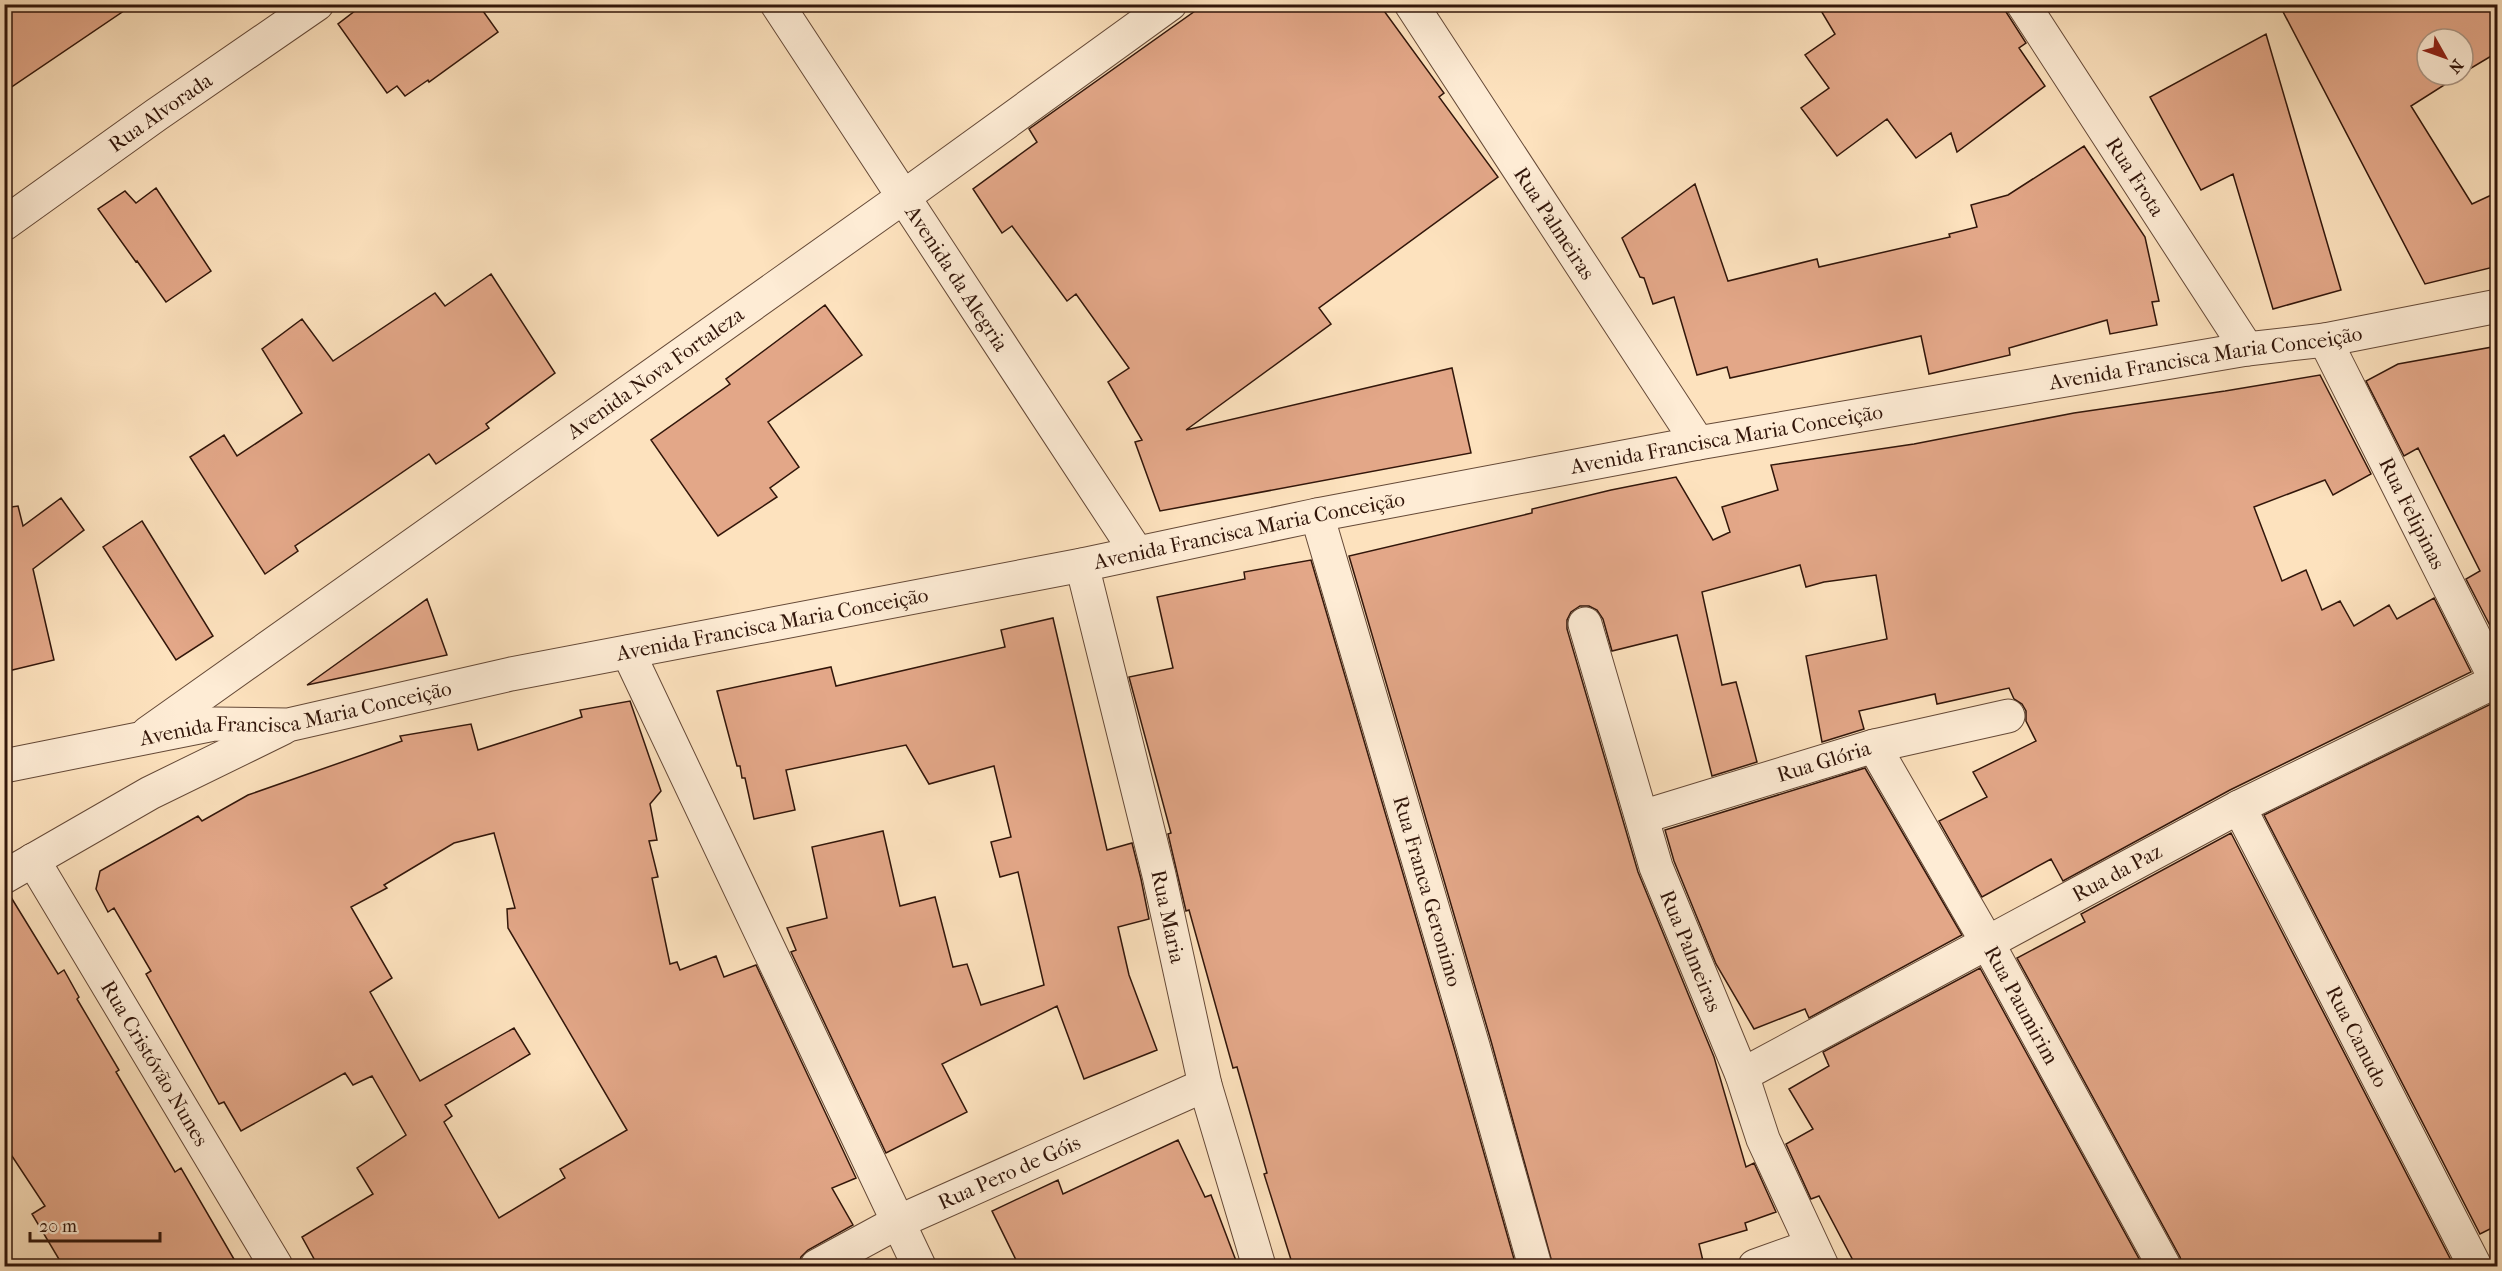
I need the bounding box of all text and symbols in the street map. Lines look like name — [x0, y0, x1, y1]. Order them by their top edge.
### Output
north arrow — [2415, 27, 2475, 87]
text: N — [2444, 56, 2467, 78]
street label: Rua Alvorada — [104, 68, 217, 157]
street label: Rua Frota — [2101, 133, 2170, 221]
street label: Rua Palmeiras — [1509, 163, 1600, 284]
street label: Avenida da Alegria — [900, 200, 1013, 356]
street label: Avenida Nova Fortaleza — [561, 302, 748, 444]
street label: Avenida Francisca Maria Conceição — [2046, 321, 2364, 395]
street label: Avenida Francisca Maria Conceição — [1567, 400, 1885, 479]
street label: Rua Felipinas — [2374, 454, 2450, 573]
street label: Avenida Francisca Maria Conceição — [1091, 487, 1407, 574]
street label: Avenida Francisca Maria Conceição — [614, 583, 930, 666]
street label: Avenida Francisca Maria Conceição — [137, 676, 454, 751]
street label: Rua Glória — [1774, 736, 1874, 787]
street label: Rua Franca Geronimo — [1388, 793, 1467, 989]
street label: Rua da Paz — [2068, 839, 2166, 907]
street label: Rua Maria — [1146, 868, 1190, 966]
street label: Rua Palmeiras — [1655, 887, 1727, 1016]
street label: Rua Paumirim — [1979, 942, 2064, 1069]
street label: Rua Cristóvão Nunes — [96, 976, 214, 1151]
street label: Rua Canudo — [2321, 982, 2393, 1091]
street label: Rua Pero de Góis — [934, 1130, 1084, 1215]
scale bar — [30, 1205, 160, 1243]
text: 20 m — [39, 1216, 77, 1237]

